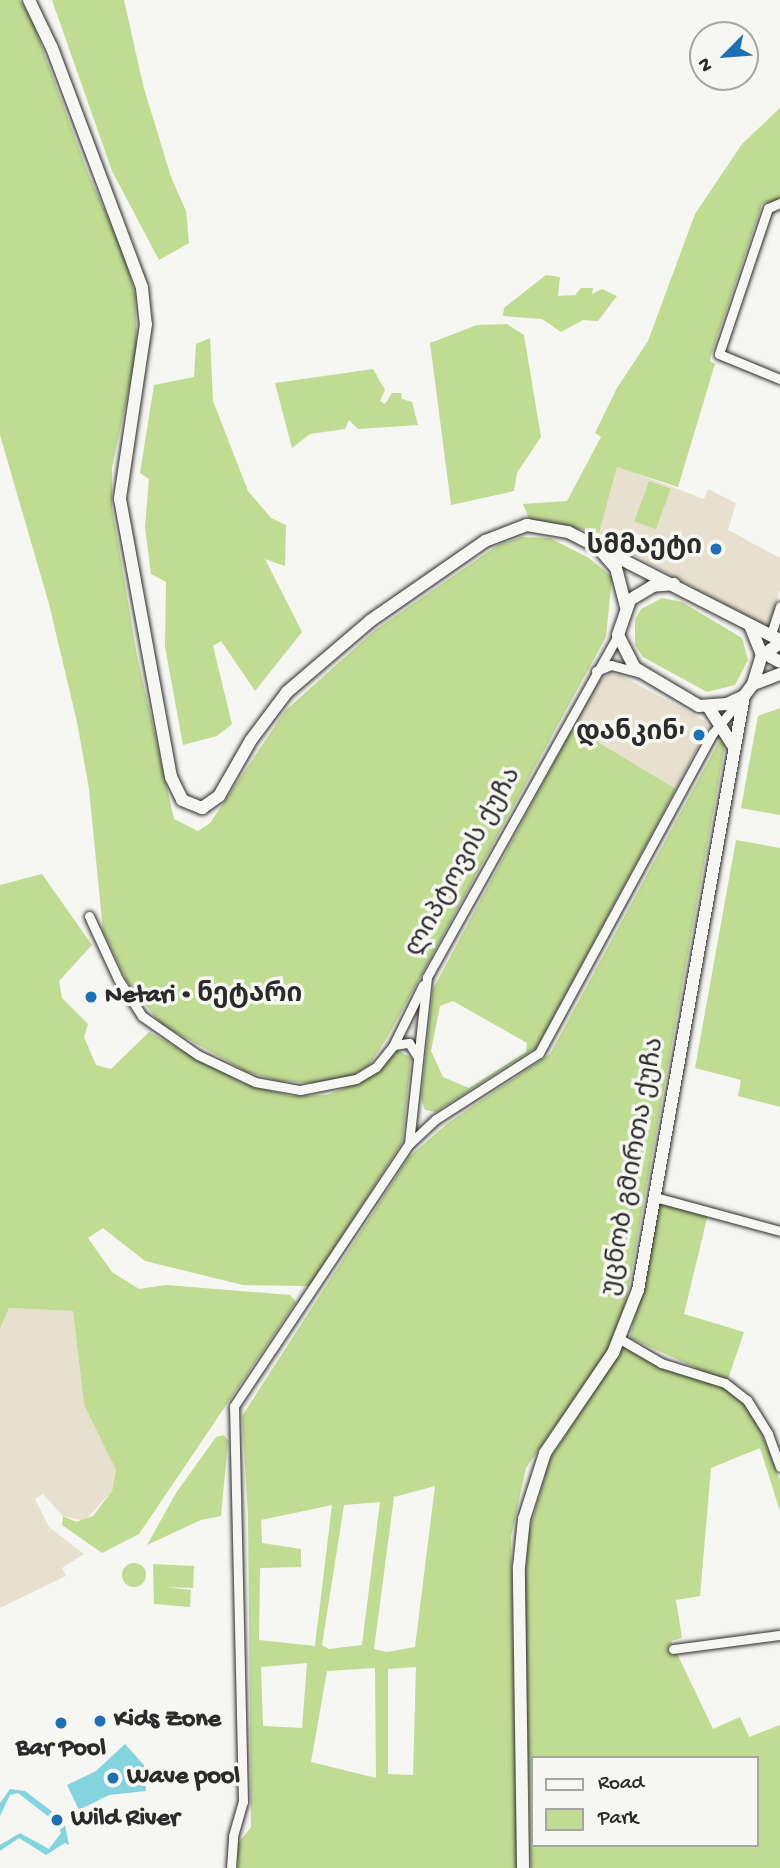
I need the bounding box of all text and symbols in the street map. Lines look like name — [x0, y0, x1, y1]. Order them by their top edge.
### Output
north arrow — [689, 21, 759, 91]
text: N — [693, 54, 719, 75]
place label: სმმაეტი — [587, 533, 702, 565]
marker: სმმაეტი — [708, 541, 724, 557]
place label: დანკინ' — [576, 719, 685, 751]
marker: დანკინ' — [691, 727, 707, 743]
street label: ლიპტოვის ქუჩა — [400, 763, 530, 963]
place label: Netari • ნეტარი — [105, 981, 302, 1013]
marker: Netari • ნეტარი — [83, 989, 99, 1005]
street label: უცნობ გმირთა ქუჩა — [597, 1035, 673, 1299]
place label: Kids Zone — [114, 1705, 221, 1737]
marker: Kids Zone — [92, 1713, 108, 1729]
marker: Bar Pool — [53, 1715, 69, 1731]
place label: Bar Pool — [16, 1734, 106, 1766]
legend — [532, 1756, 759, 1847]
place label: Wave pool — [127, 1762, 240, 1794]
marker: Wave pool — [105, 1770, 121, 1786]
text: Road — [598, 1772, 644, 1797]
place label: Wild River — [71, 1804, 179, 1836]
text: Park — [598, 1807, 638, 1832]
marker: Wild River — [49, 1812, 65, 1828]

